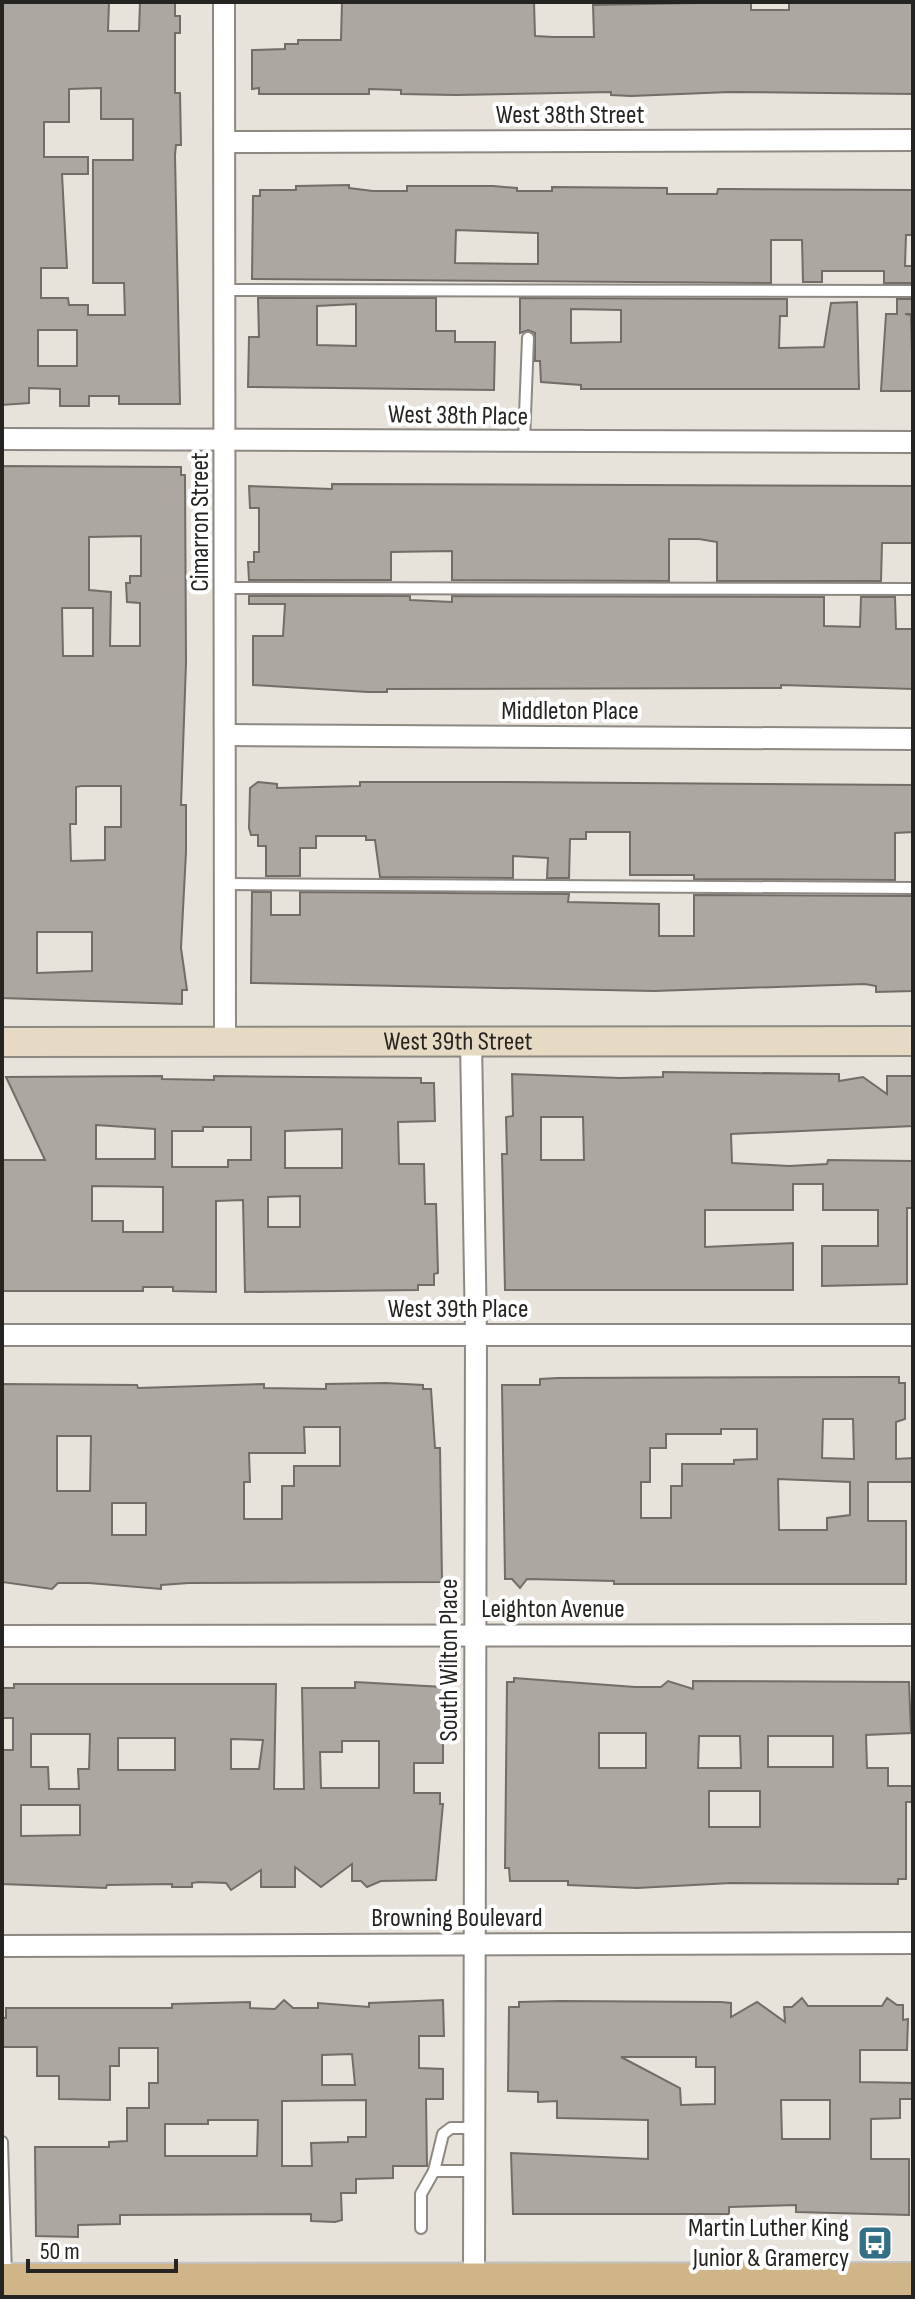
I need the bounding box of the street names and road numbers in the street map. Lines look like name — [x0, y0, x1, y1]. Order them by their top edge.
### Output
street label: West 38th Street — [496, 100, 644, 131]
street label: West 38th Place — [388, 399, 528, 433]
street label: Cimarron Street — [185, 452, 216, 592]
street label: Middleton Place — [501, 696, 639, 727]
street label: West 39th Street — [383, 1026, 533, 1057]
street label: West 39th Place — [388, 1294, 528, 1325]
street label: South Wilton Place — [434, 1579, 465, 1741]
street label: Leighton Avenue — [481, 1594, 625, 1625]
street label: Browning Boulevard — [371, 1903, 543, 1934]

